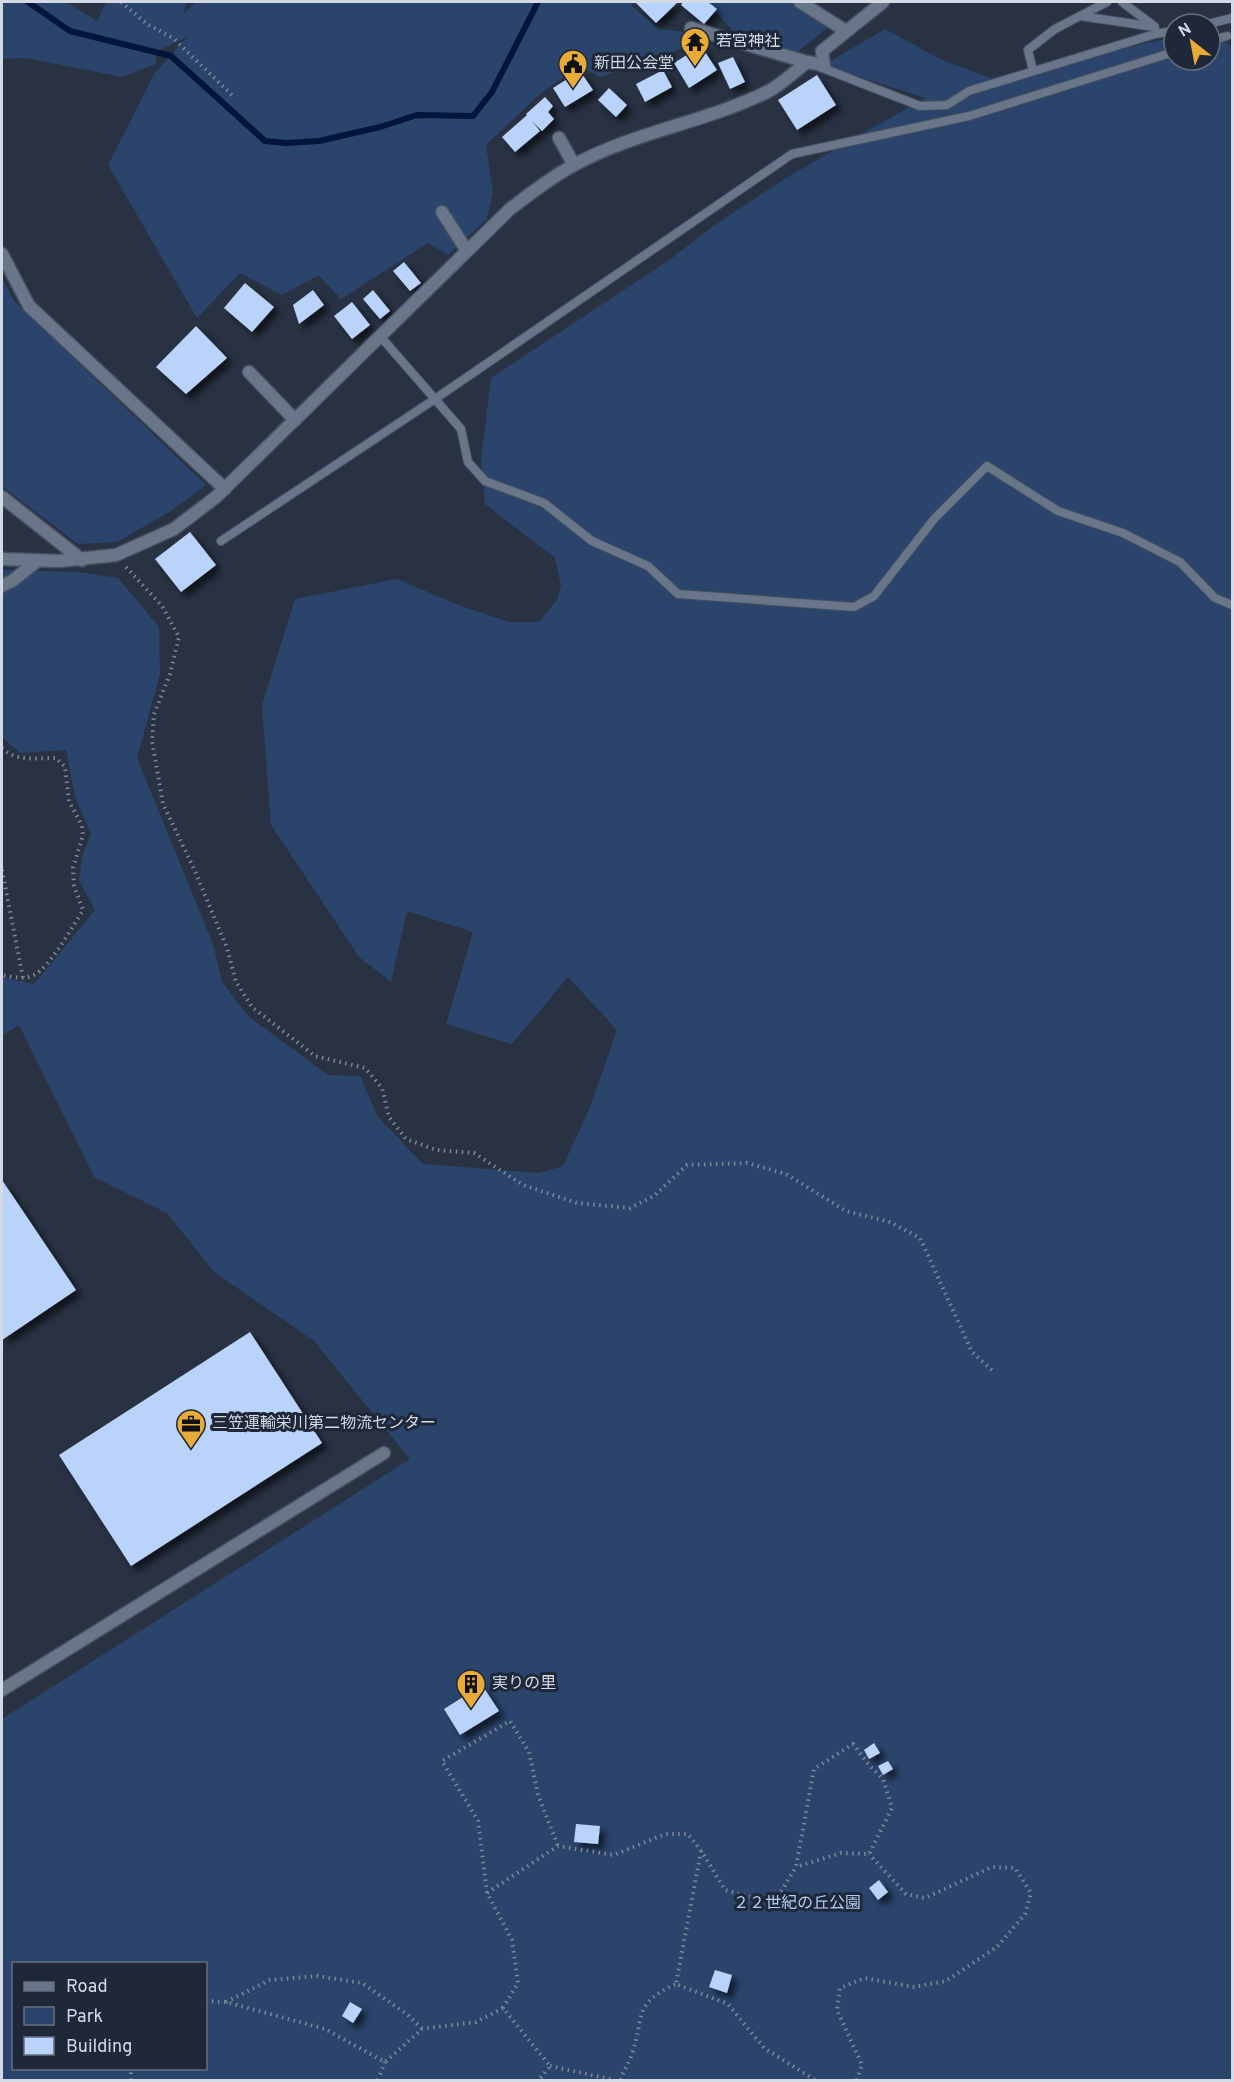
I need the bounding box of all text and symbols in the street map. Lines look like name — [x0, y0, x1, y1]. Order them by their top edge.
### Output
north arrow — [1162, 12, 1222, 72]
text: N — [1175, 19, 1195, 42]
temple icon: 若宮神社 — [679, 26, 711, 68]
place label: 若宮神社 — [716, 32, 780, 52]
public building icon: 新田公会堂 — [557, 48, 589, 90]
place label: 新田公会堂 — [594, 54, 674, 74]
office icon: 三笠運輸栄川第二物流センター — [175, 1408, 207, 1450]
place label: 三笠運輸栄川第二物流センター — [212, 1414, 436, 1434]
building icon: 実りの里 — [455, 1668, 487, 1710]
place label: 実りの里 — [492, 1674, 556, 1694]
park label: ２２世紀の丘公園 — [733, 1894, 861, 1914]
legend — [12, 1962, 207, 2070]
text: Road — [66, 1976, 108, 1999]
text: Park — [66, 2006, 103, 2029]
text: Building — [66, 2036, 132, 2059]

